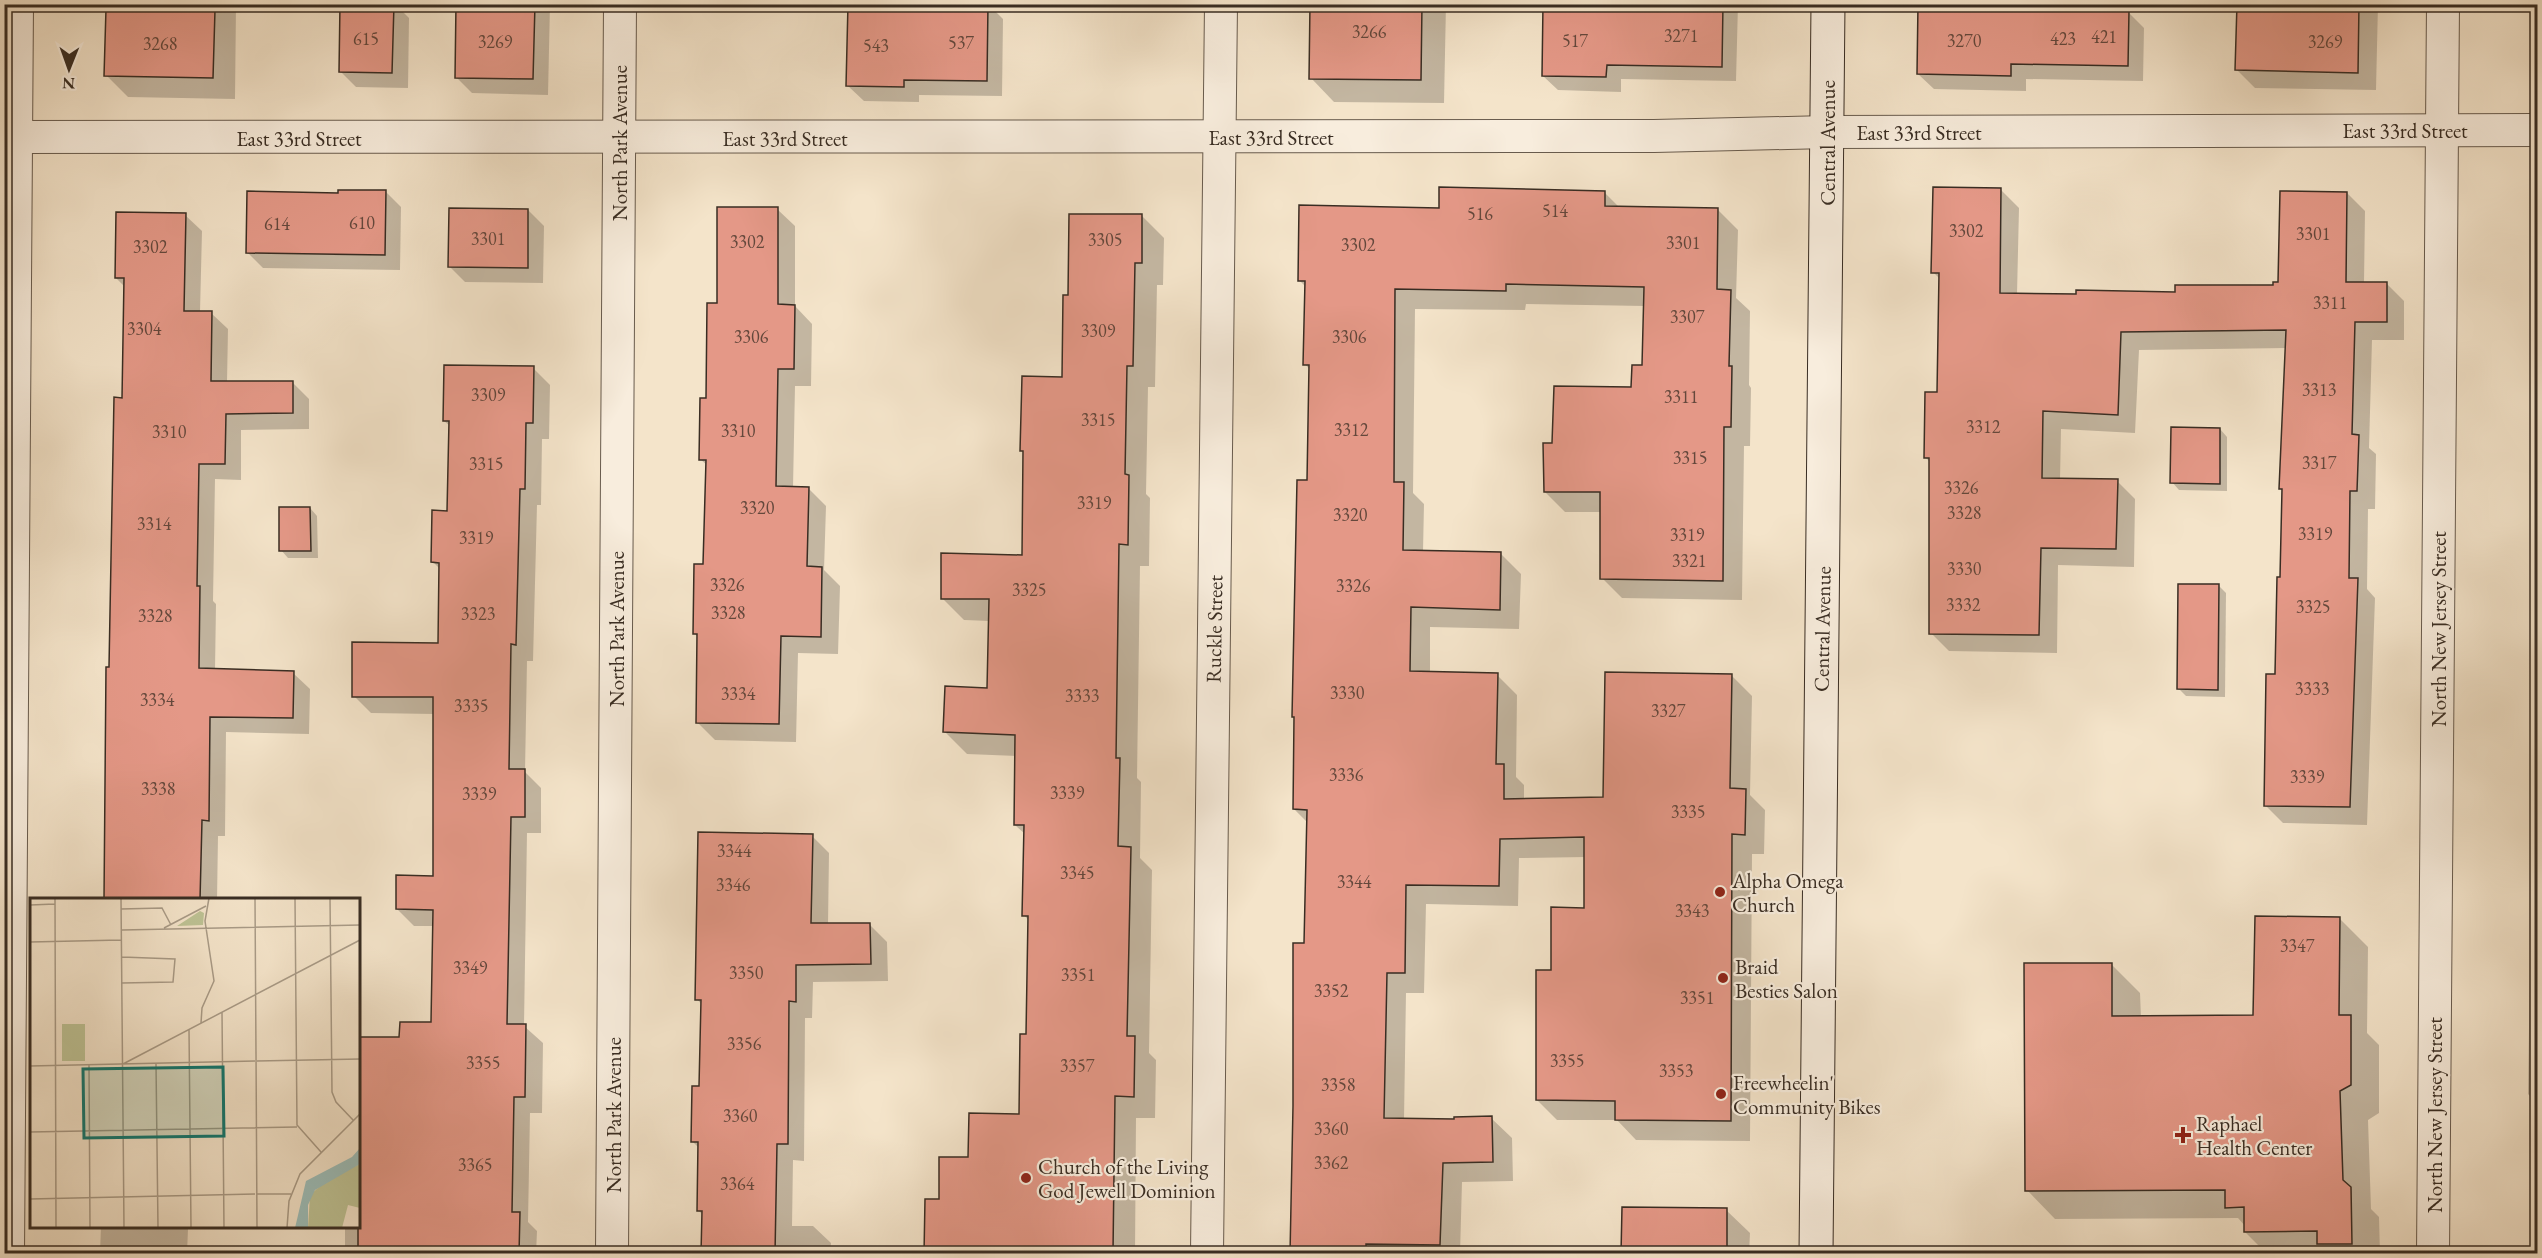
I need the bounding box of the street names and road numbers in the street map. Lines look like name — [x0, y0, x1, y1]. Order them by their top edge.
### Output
street label: North Park Avenue — [606, 65, 633, 221]
street label: Central Avenue — [1814, 80, 1841, 206]
street label: East 33rd Street — [2342, 117, 2468, 144]
street label: East 33rd Street — [1856, 119, 1982, 146]
street label: East 33rd Street — [1208, 124, 1334, 151]
street label: East 33rd Street — [236, 125, 362, 152]
street label: East 33rd Street — [722, 125, 848, 152]
street label: North New Jersey Street — [2425, 531, 2452, 727]
street label: North Park Avenue — [603, 551, 630, 707]
street label: Central Avenue — [1807, 566, 1837, 692]
street label: Ruckle Street — [1200, 574, 1228, 683]
street label: North New Jersey Street — [2421, 1017, 2448, 1213]
street label: North Park Avenue — [600, 1037, 627, 1193]

